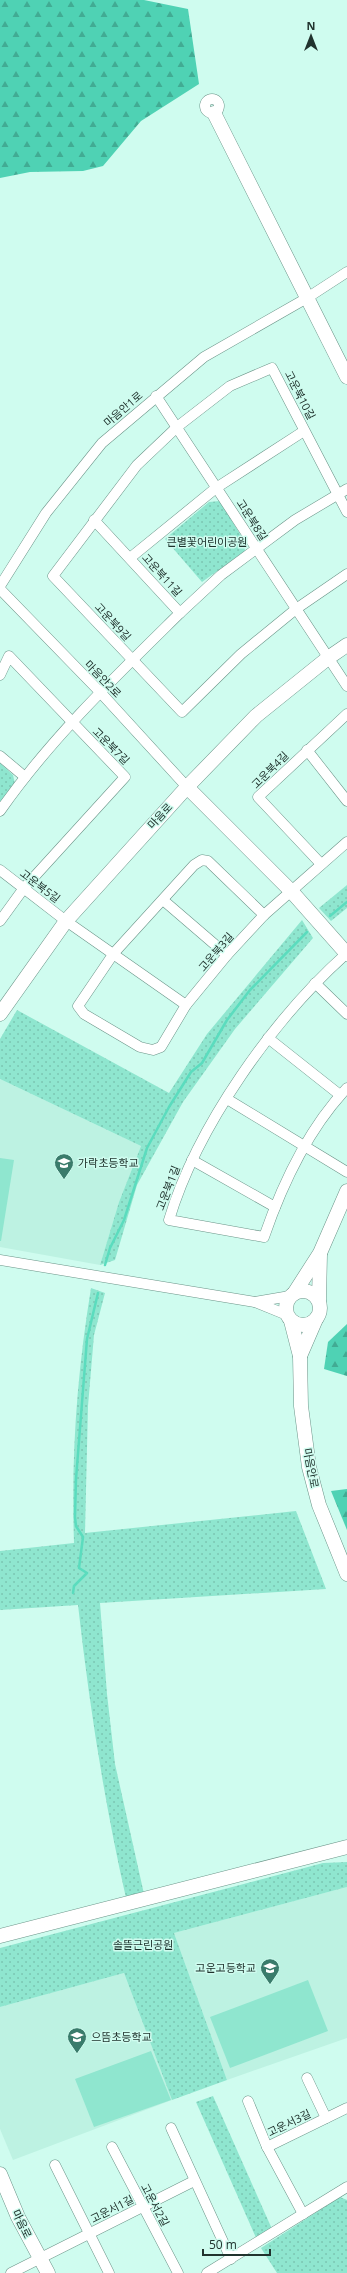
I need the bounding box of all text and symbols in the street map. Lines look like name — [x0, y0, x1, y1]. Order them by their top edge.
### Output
north arrow — [291, 16, 331, 56]
text: N — [307, 18, 315, 33]
street label: 고운북10길 — [282, 368, 319, 422]
street label: 마음안1로 — [100, 388, 145, 430]
street label: 고운북8길 — [233, 496, 271, 543]
park label: 큰별꽃어린이공원 — [167, 534, 247, 549]
street label: 고운북11길 — [139, 550, 186, 599]
street label: 고운북9길 — [92, 599, 135, 644]
street label: 마음안2로 — [82, 657, 125, 701]
street label: 고운북7길 — [90, 724, 133, 767]
street label: 고운북4길 — [248, 748, 291, 791]
street label: 마음로 — [144, 799, 175, 832]
street label: 고운북5길 — [17, 866, 63, 906]
street label: 고운북3길 — [195, 929, 237, 974]
school or university icon: 가락초등학교 — [53, 1152, 75, 1180]
place label: 가락초등학교 — [78, 1155, 139, 1170]
street label: 고운북1길 — [152, 1163, 183, 1212]
street label: 마음안로 — [300, 1447, 323, 1489]
park label: 솔뜰근린공원 — [113, 1937, 173, 1952]
school or university icon: 고운고등학교 — [259, 1957, 281, 1985]
place label: 고운고등학교 — [195, 1960, 256, 1975]
school or university icon: 으뜸초등학교 — [66, 2026, 88, 2054]
place label: 으뜸초등학교 — [91, 2029, 152, 2044]
street label: 고운서3길 — [264, 2106, 313, 2140]
street label: 고운서2길 — [138, 2181, 173, 2229]
street label: 고운서1길 — [88, 2191, 136, 2226]
street label: 마음로 — [9, 2207, 36, 2241]
scale bar — [203, 2231, 270, 2257]
text: 50 m — [209, 2236, 237, 2253]

